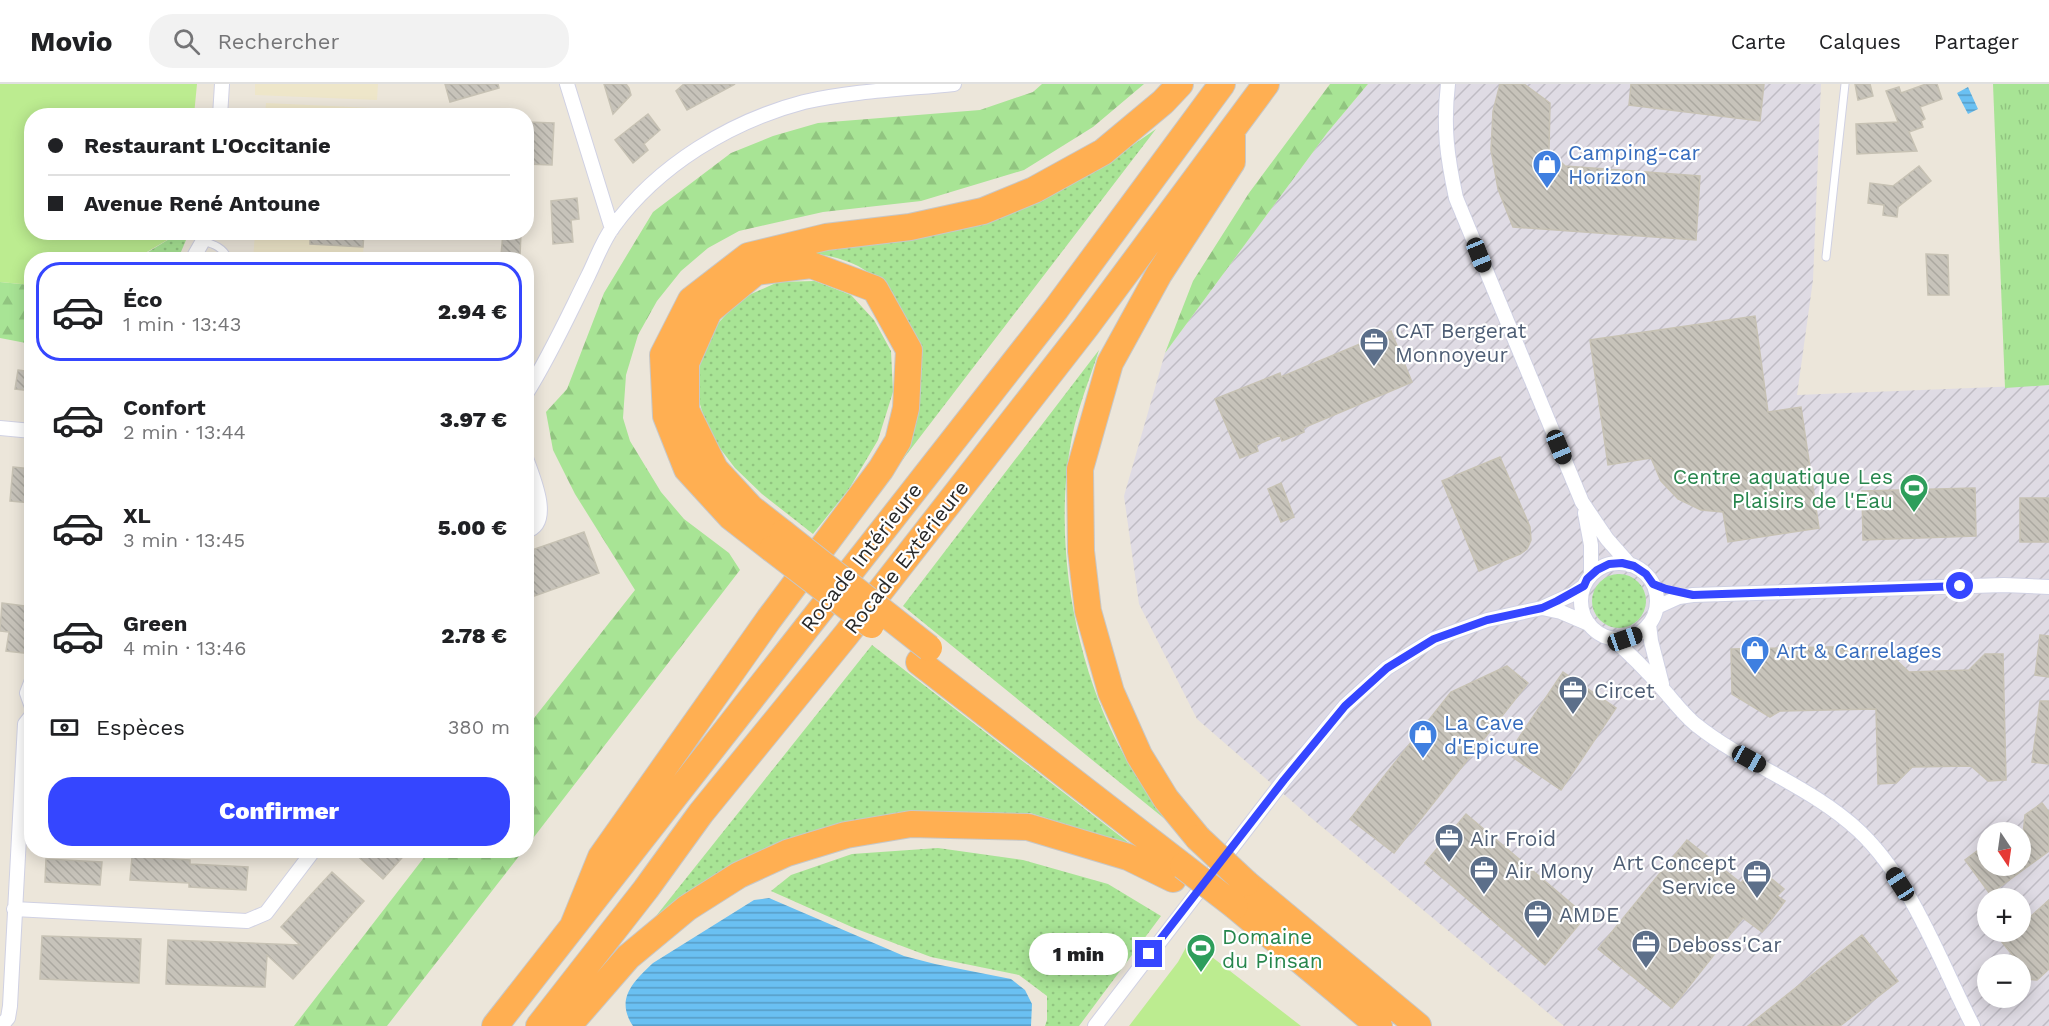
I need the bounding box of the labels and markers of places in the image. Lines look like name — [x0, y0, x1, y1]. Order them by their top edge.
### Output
place label: Camping-car Horizon — [1568, 140, 1701, 189]
shop icon: Camping-car Horizon — [1531, 148, 1563, 190]
place label: CAT Bergerat Monnoyeur — [1395, 318, 1527, 367]
office icon: CAT Bergerat Monnoyeur — [1358, 326, 1390, 368]
place label: Centre aquatique Les Plaisirs de l'Eau — [1673, 464, 1893, 513]
sports icon: Centre aquatique Les Plaisirs de l'Eau — [1898, 472, 1930, 514]
shop icon: Art & Carrelages — [1739, 634, 1771, 676]
place label: Art & Carrelages — [1776, 638, 1942, 663]
office icon: Circet — [1557, 674, 1589, 716]
place label: Circet — [1594, 678, 1655, 703]
place label: La Cave d'Epicure — [1444, 710, 1539, 759]
shop icon: La Cave d'Epicure — [1407, 718, 1439, 760]
office icon: Air Froid — [1433, 822, 1465, 864]
place label: Air Froid — [1470, 826, 1556, 851]
place label: Art Concept Service — [1613, 850, 1736, 899]
office icon: Air Mony — [1468, 854, 1500, 896]
place label: Air Mony — [1505, 858, 1594, 883]
office icon: Art Concept Service — [1741, 858, 1773, 900]
office icon: AMDE — [1522, 898, 1554, 940]
place label: AMDE — [1559, 902, 1619, 927]
place label: Domaine du Pinsan — [1222, 924, 1323, 973]
office icon: Deboss'Car — [1630, 928, 1662, 970]
sports icon: Domaine du Pinsan — [1185, 932, 1217, 974]
place label: Deboss'Car — [1667, 932, 1782, 957]

